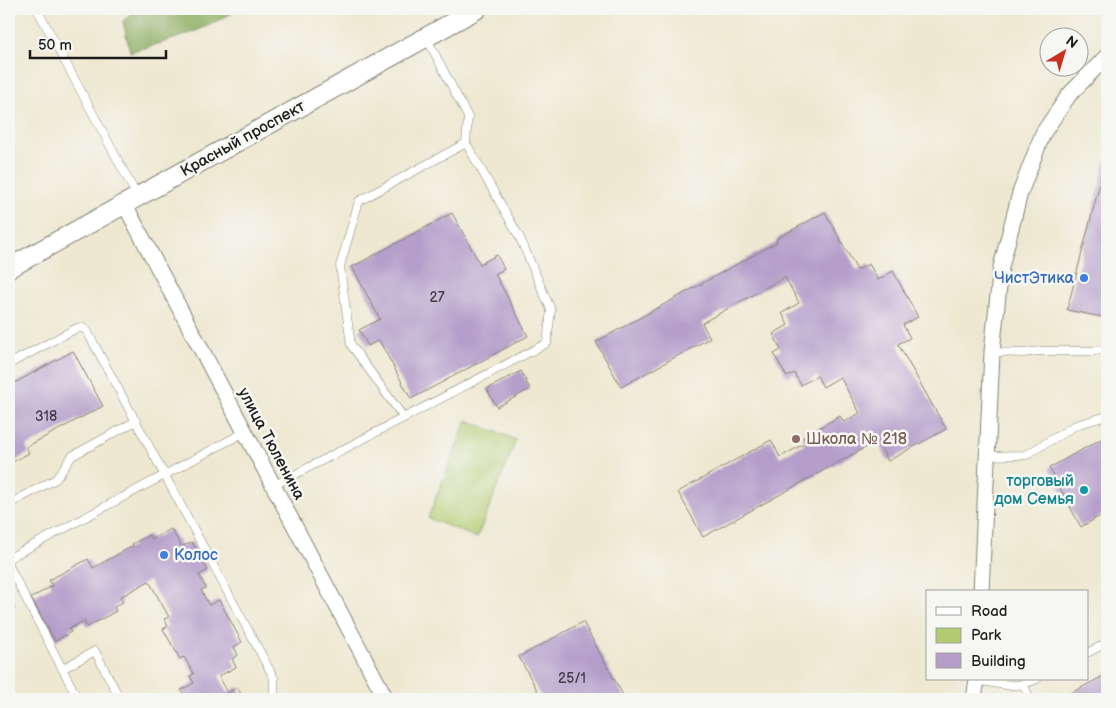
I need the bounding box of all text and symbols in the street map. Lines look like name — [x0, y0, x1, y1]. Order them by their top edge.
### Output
scale bar — [30, 28, 166, 60]
north arrow — [1038, 28, 1088, 78]
text: N — [1062, 32, 1081, 52]
text: 50 m — [38, 36, 72, 55]
street label: Красный проспект — [177, 97, 309, 181]
place label: ЧистЭтика — [994, 269, 1075, 288]
marker: ЧистЭтика — [1078, 272, 1090, 284]
house number: 27 — [429, 289, 445, 306]
street label: улица Тюленина — [233, 385, 309, 504]
house number: 318 — [35, 408, 57, 425]
place label: Школа № 218 — [806, 430, 907, 449]
marker: Школа № 218 — [790, 433, 802, 445]
place label: торговый дом Семья — [994, 472, 1074, 509]
marker: торговый дом Семья — [1078, 484, 1090, 496]
place label: Колос — [174, 546, 218, 565]
marker: Колос — [158, 549, 170, 561]
legend — [926, 590, 1088, 680]
text: Road — [971, 602, 1007, 621]
text: Park — [971, 626, 1002, 645]
text: Building — [971, 652, 1026, 671]
house number: 25/1 — [558, 670, 586, 687]

